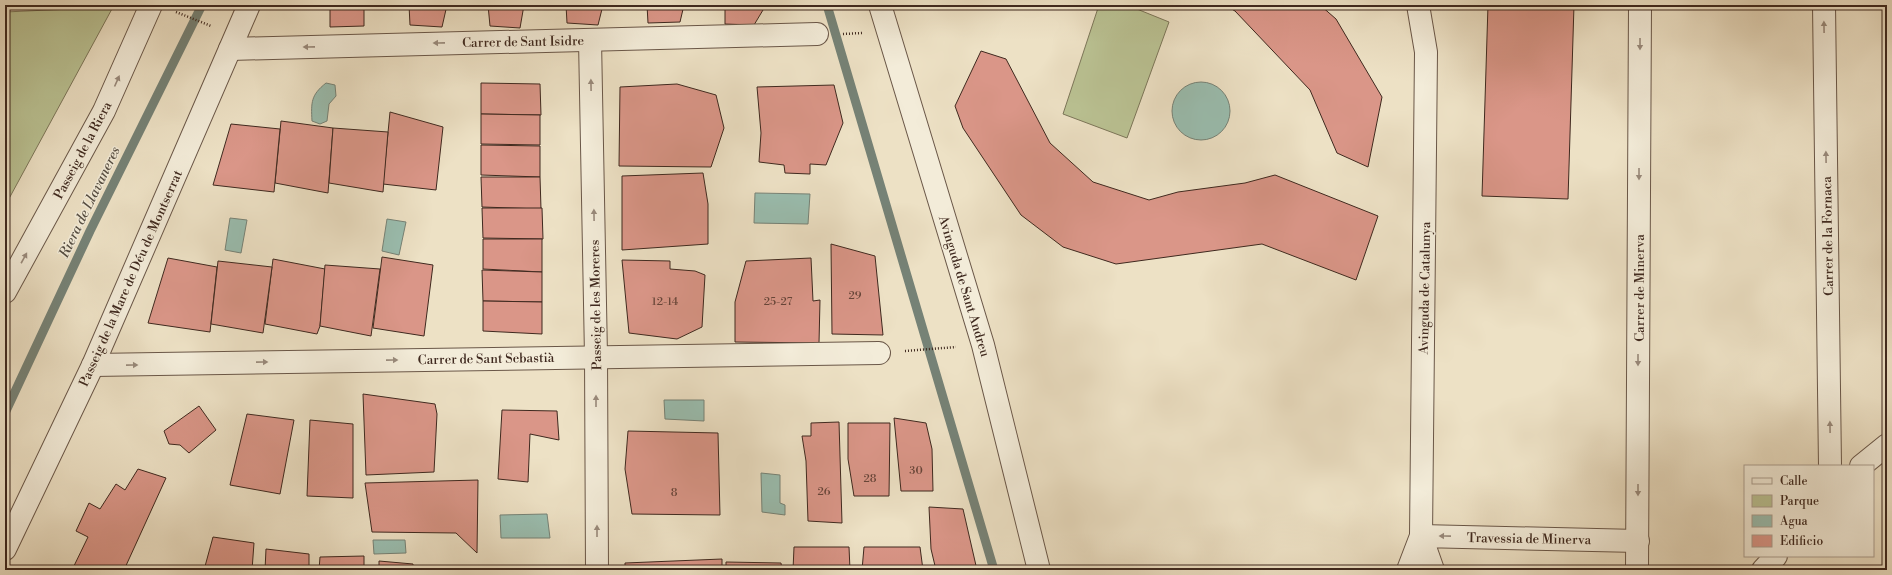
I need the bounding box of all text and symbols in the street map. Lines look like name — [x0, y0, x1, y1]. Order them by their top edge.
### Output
one-way arrow — [1821, 20, 1827, 33]
street label: Carrer de Sant Isidre — [462, 33, 584, 51]
one-way arrow — [1637, 38, 1643, 51]
one-way arrow — [433, 40, 445, 47]
one-way arrow — [303, 43, 315, 50]
one-way arrow — [114, 75, 120, 87]
one-way arrow — [588, 78, 594, 91]
street label: Passeig de la Riera — [50, 99, 116, 202]
water label: Riera de Llavaneres — [55, 144, 125, 262]
one-way arrow — [1823, 150, 1829, 163]
street label: Passeig de la Mare de Déu de Montserrat — [76, 167, 186, 389]
one-way arrow — [1636, 168, 1642, 181]
street label: Carrer de la Fornaca — [1819, 176, 1837, 296]
one-way arrow — [590, 209, 597, 221]
street label: Avinguda de Sant Andreu — [935, 213, 993, 359]
street label: Avinguda de Catalunya — [1416, 221, 1434, 356]
street label: Carrer de Minerva — [1632, 234, 1648, 342]
street label: Passeig de les Moreres — [587, 239, 605, 370]
one-way arrow — [20, 252, 27, 264]
house number: 29 — [849, 289, 862, 303]
house number: 12-14 — [652, 295, 679, 309]
house number: 25-27 — [764, 295, 793, 309]
street label: Carrer de Sant Sebastià — [418, 350, 555, 368]
one-way arrow — [1635, 354, 1641, 367]
one-way arrow — [386, 357, 399, 363]
one-way arrow — [256, 359, 269, 365]
one-way arrow — [126, 361, 138, 368]
one-way arrow — [593, 394, 599, 407]
one-way arrow — [1827, 420, 1833, 433]
house number: 30 — [909, 464, 923, 478]
legend — [1744, 465, 1874, 557]
house number: 28 — [863, 472, 877, 486]
text: Calle — [1780, 474, 1807, 489]
one-way arrow — [1635, 484, 1641, 497]
house number: 26 — [818, 485, 831, 499]
house number: 8 — [671, 486, 678, 500]
text: Parque — [1780, 494, 1819, 509]
text: Agua — [1779, 514, 1809, 529]
one-way arrow — [594, 524, 600, 537]
street label: Travessia de Minerva — [1467, 530, 1592, 548]
one-way arrow — [1438, 533, 1451, 539]
text: Edificio — [1780, 534, 1823, 549]

